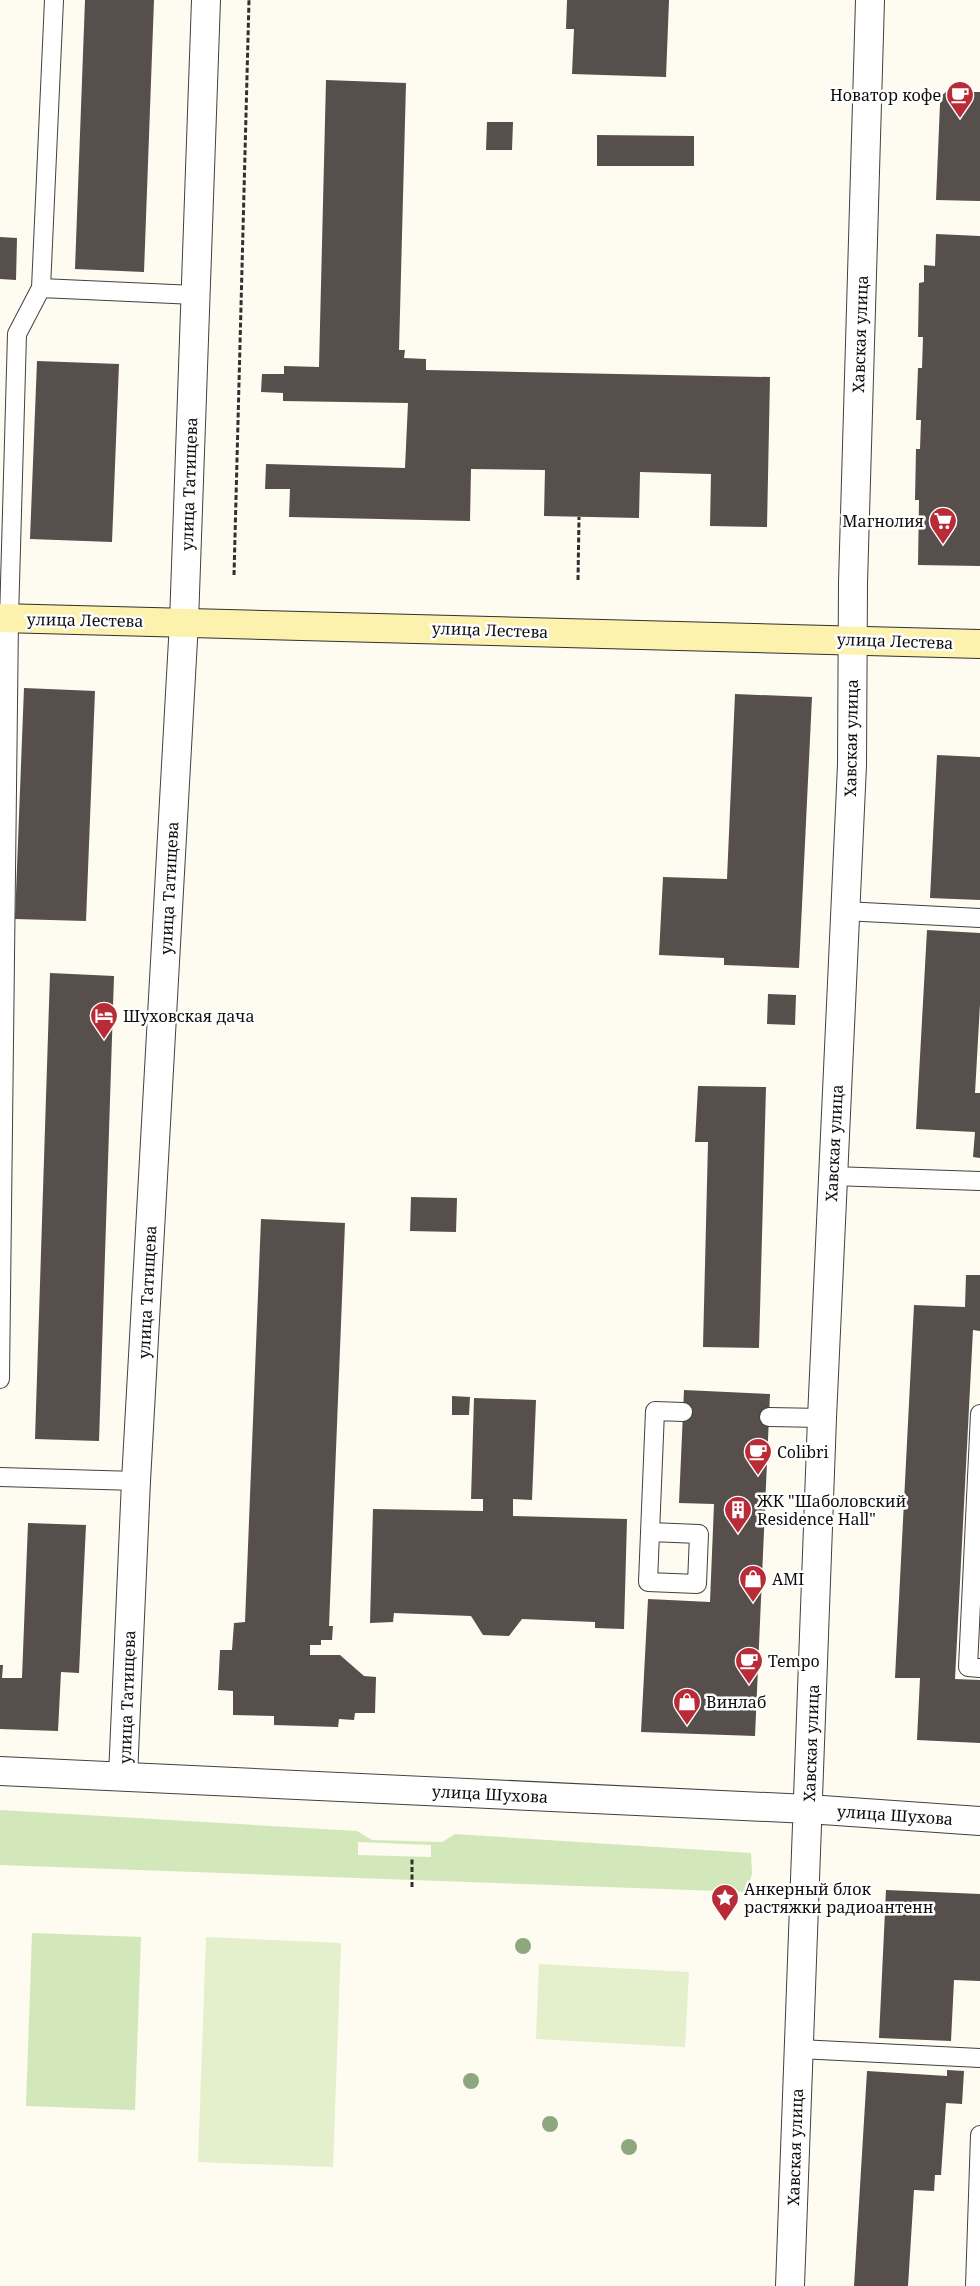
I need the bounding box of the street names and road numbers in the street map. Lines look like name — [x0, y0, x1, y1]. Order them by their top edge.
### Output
street label: Хавская улица — [847, 275, 873, 393]
street label: улица Татищева — [176, 417, 202, 551]
street label: улица Лестева — [26, 608, 144, 632]
street label: улица Лестева — [431, 617, 549, 643]
street label: улица Лестева — [836, 628, 954, 654]
street label: Хавская улица — [839, 679, 863, 797]
street label: улица Татищева — [155, 821, 183, 955]
street label: Хавская улица — [820, 1084, 848, 1202]
street label: улица Татищева — [133, 1225, 161, 1359]
street label: улица Татищева — [114, 1630, 140, 1764]
street label: Хавская улица — [798, 1684, 824, 1802]
street label: улица Шухова — [431, 1780, 549, 1808]
street label: улица Шухова — [836, 1800, 954, 1830]
street label: Хавская улица — [782, 2088, 808, 2206]

